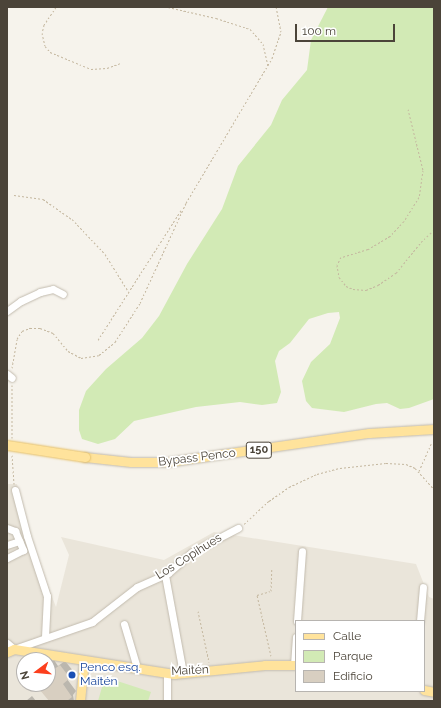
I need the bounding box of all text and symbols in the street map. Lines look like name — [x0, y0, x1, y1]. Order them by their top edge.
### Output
scale bar — [297, 16, 397, 42]
text: 100 m — [302, 24, 336, 38]
road number: 150 — [245, 441, 273, 459]
street label: Bypass Penco — [157, 446, 237, 470]
street label: Los Copihues — [153, 531, 225, 583]
legend — [295, 620, 425, 692]
text: Calle — [333, 629, 361, 643]
text: Parque — [333, 649, 373, 663]
north arrow — [16, 652, 56, 692]
place label: Penco esq. Maitén — [80, 661, 141, 689]
street label: Maitén — [171, 663, 209, 679]
text: N — [18, 669, 32, 681]
text: Edificio — [333, 669, 373, 683]
marker: Penco esq. Maitén — [67, 670, 77, 680]

